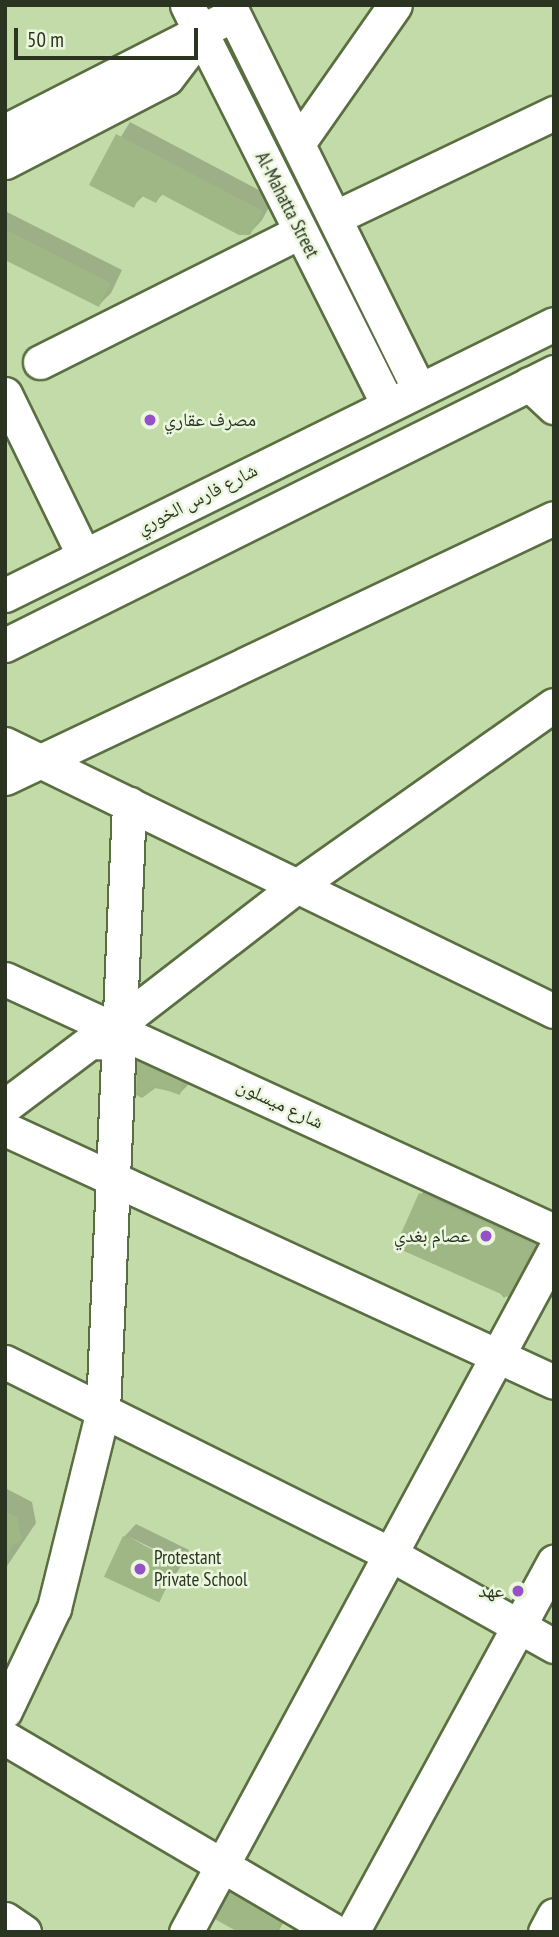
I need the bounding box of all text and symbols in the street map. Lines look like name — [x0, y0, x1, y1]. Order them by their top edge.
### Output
scale bar — [18, 14, 201, 58]
text: 50 m — [27, 26, 64, 53]
street label: Al-Mahatta Street — [251, 148, 323, 262]
place label: مصرف عقاري — [164, 409, 256, 431]
marker: مصرف عقاري — [142, 412, 158, 428]
street label: شارع فارس الخوري — [133, 459, 261, 539]
street label: شارع ميسلون — [233, 1074, 327, 1134]
place label: عصام بغدي — [394, 1225, 470, 1247]
marker: عصام بغدي — [476, 1226, 496, 1246]
place label: Protestant Private School — [154, 1547, 247, 1591]
marker: Protestant Private School — [132, 1561, 148, 1577]
place label: عهد — [478, 1580, 504, 1602]
marker: عهد — [510, 1583, 526, 1599]

